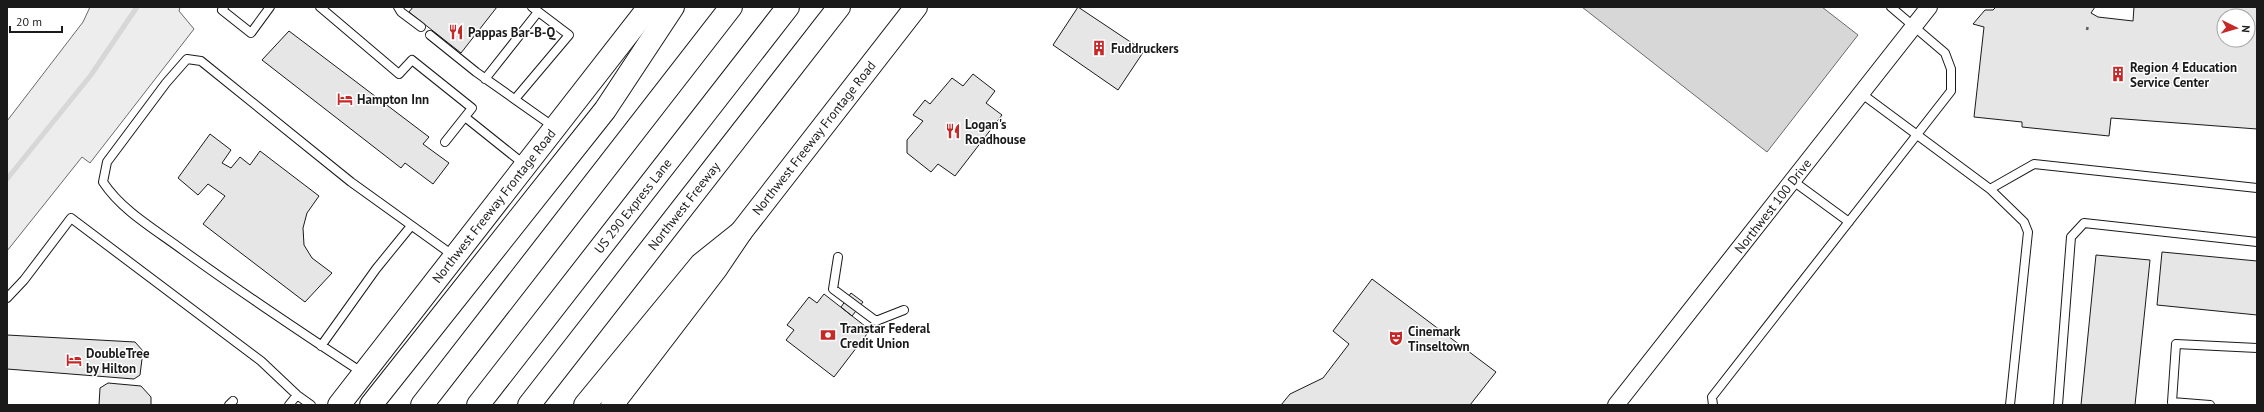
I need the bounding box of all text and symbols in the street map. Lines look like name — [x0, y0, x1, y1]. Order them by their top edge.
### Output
scale bar — [10, 8, 62, 34]
north arrow — [2216, 8, 2256, 48]
text: 20 m — [16, 14, 42, 29]
restaurant icon: Pappas Bar-B-Q — [447, 23, 465, 41]
place label: Pappas Bar-B-Q — [468, 24, 557, 41]
text: N — [2239, 25, 2253, 33]
building icon: Fuddruckers — [1090, 39, 1108, 57]
place label: Fuddruckers — [1111, 40, 1179, 57]
street label: Northwest Freeway Frontage Road — [748, 57, 880, 219]
place label: Region 4 Education Service Center — [2130, 59, 2237, 91]
building icon: Region 4 Education Service Center — [2109, 65, 2127, 83]
hotel icon: Hampton Inn — [336, 90, 354, 108]
place label: Hampton Inn — [357, 91, 429, 108]
place label: Logan's Roadhouse — [965, 116, 1026, 148]
restaurant icon: Logan's Roadhouse — [944, 122, 962, 140]
street label: Northwest Freeway Frontage Road — [428, 125, 560, 287]
street label: US 290 Express Lane — [590, 155, 676, 257]
street label: Northwest 100 Drive — [1731, 155, 1815, 257]
street label: Northwest Freeway — [644, 158, 724, 254]
place label: Transtar Federal Credit Union — [840, 320, 930, 352]
place label: Cinemark Tinseltown — [1408, 323, 1470, 355]
bank icon: Transtar Federal Credit Union — [819, 326, 837, 344]
theatre icon: Cinemark Tinseltown — [1387, 329, 1405, 347]
place label: DoubleTree by Hilton — [86, 345, 150, 377]
hotel icon: DoubleTree by Hilton — [65, 351, 83, 369]

